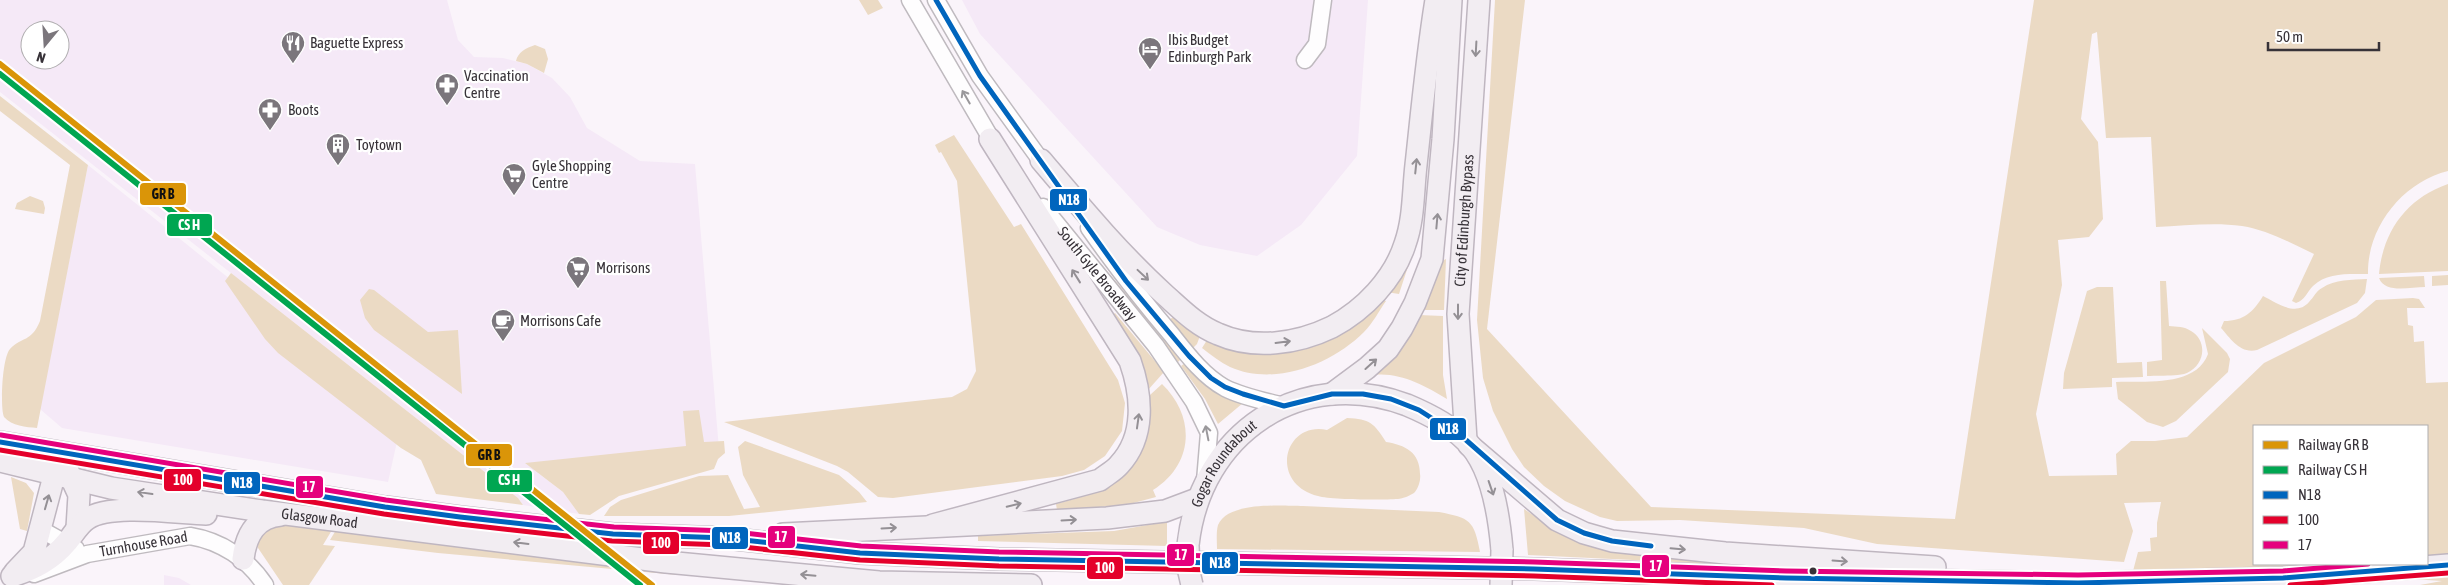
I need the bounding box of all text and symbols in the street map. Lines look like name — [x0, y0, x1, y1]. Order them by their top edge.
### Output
north arrow — [20, 20, 70, 70]
scale bar — [2268, 20, 2379, 52]
text: 50 m — [2276, 28, 2303, 45]
restaurant icon: Baguette Express — [280, 30, 306, 64]
place label: Ibis Budget Edinburgh Park — [1168, 31, 1252, 65]
place label: Baguette Express — [310, 34, 403, 51]
hotel icon: Ibis Budget Edinburgh Park — [1137, 36, 1163, 70]
one-way arrow — [1472, 40, 1481, 56]
text: N — [35, 48, 47, 66]
place label: Vaccination Centre — [464, 67, 529, 101]
pharmacy icon: Vaccination Centre — [434, 72, 460, 106]
one-way arrow — [960, 91, 970, 105]
pharmacy icon: Boots — [257, 97, 283, 131]
place label: Boots — [288, 101, 319, 118]
building icon: Toytown — [325, 132, 351, 166]
place label: Toytown — [356, 136, 402, 153]
street label: City of Edinburgh Bypass — [1451, 154, 1477, 287]
place label: Gyle Shopping Centre — [532, 157, 611, 191]
one-way arrow — [1411, 158, 1421, 174]
supermarket icon: Gyle Shopping Centre — [501, 162, 527, 196]
line badge: GR B — [139, 182, 187, 206]
text: GR B — [152, 186, 175, 202]
line badge: N18 — [1049, 188, 1088, 212]
text: N18 — [1058, 192, 1080, 208]
line badge: CS H — [166, 213, 213, 237]
one-way arrow — [1432, 213, 1441, 229]
text: CS H — [178, 217, 200, 233]
street label: South Gyle Broadway — [1054, 223, 1141, 324]
supermarket icon: Morrisons — [565, 255, 591, 289]
place label: Morrisons — [596, 259, 650, 276]
one-way arrow — [1070, 269, 1080, 283]
one-way arrow — [1137, 269, 1150, 281]
one-way arrow — [1453, 304, 1463, 320]
cafe icon: Morrisons Cafe — [490, 308, 516, 342]
place label: Morrisons Cafe — [520, 312, 601, 329]
one-way arrow — [1275, 337, 1291, 347]
one-way arrow — [1364, 359, 1377, 370]
one-way arrow — [1133, 413, 1143, 429]
street label: Gogar Roundabout — [1188, 416, 1260, 509]
line badge: N18 — [1429, 417, 1467, 441]
text: N18 — [1437, 421, 1459, 437]
one-way arrow — [1201, 425, 1211, 441]
legend — [2253, 425, 2428, 565]
text: Railway GR B — [2298, 436, 2368, 453]
line badge: GR B — [465, 443, 513, 467]
text: GR B — [478, 447, 501, 463]
text: Railway CS H — [2298, 461, 2368, 478]
line badge: 100 — [163, 468, 202, 492]
line badge: CS H — [486, 469, 533, 493]
line badge: N18 — [223, 471, 261, 495]
text: 100 — [173, 472, 193, 488]
text: CS H — [498, 472, 520, 488]
text: N18 — [231, 475, 253, 491]
line badge: 17 — [295, 475, 324, 499]
text: 17 — [302, 479, 316, 495]
one-way arrow — [1486, 480, 1496, 496]
text: N18 — [2298, 486, 2321, 503]
one-way arrow — [137, 488, 153, 498]
one-way arrow — [43, 495, 53, 511]
one-way arrow — [1006, 499, 1022, 509]
street label: Glasgow Road — [280, 505, 359, 531]
text: 100 — [2298, 511, 2319, 528]
one-way arrow — [1061, 515, 1077, 524]
one-way arrow — [881, 523, 897, 532]
line badge: 17 — [767, 525, 796, 549]
line badge: N18 — [711, 526, 749, 550]
street label: Turnhouse Road — [98, 528, 189, 560]
text: 17 — [774, 529, 788, 545]
text: N18 — [719, 530, 741, 546]
line badge: 100 — [642, 531, 680, 555]
text: 100 — [651, 535, 671, 551]
text: 17 — [2298, 536, 2312, 553]
one-way arrow — [513, 538, 529, 548]
line badge: 17 — [1166, 543, 1195, 567]
one-way arrow — [1669, 544, 1685, 554]
text: 17 — [1174, 547, 1188, 563]
line badge: N18 — [1201, 551, 1239, 575]
line badge: 17 — [1641, 554, 1670, 578]
text: N18 — [1209, 555, 1231, 571]
line badge: 100 — [1086, 556, 1124, 580]
one-way arrow — [1831, 556, 1847, 565]
text: 17 — [1649, 558, 1663, 574]
text: 100 — [1095, 560, 1115, 576]
unlabelled marker — [1808, 566, 1818, 576]
one-way arrow — [800, 570, 816, 580]

